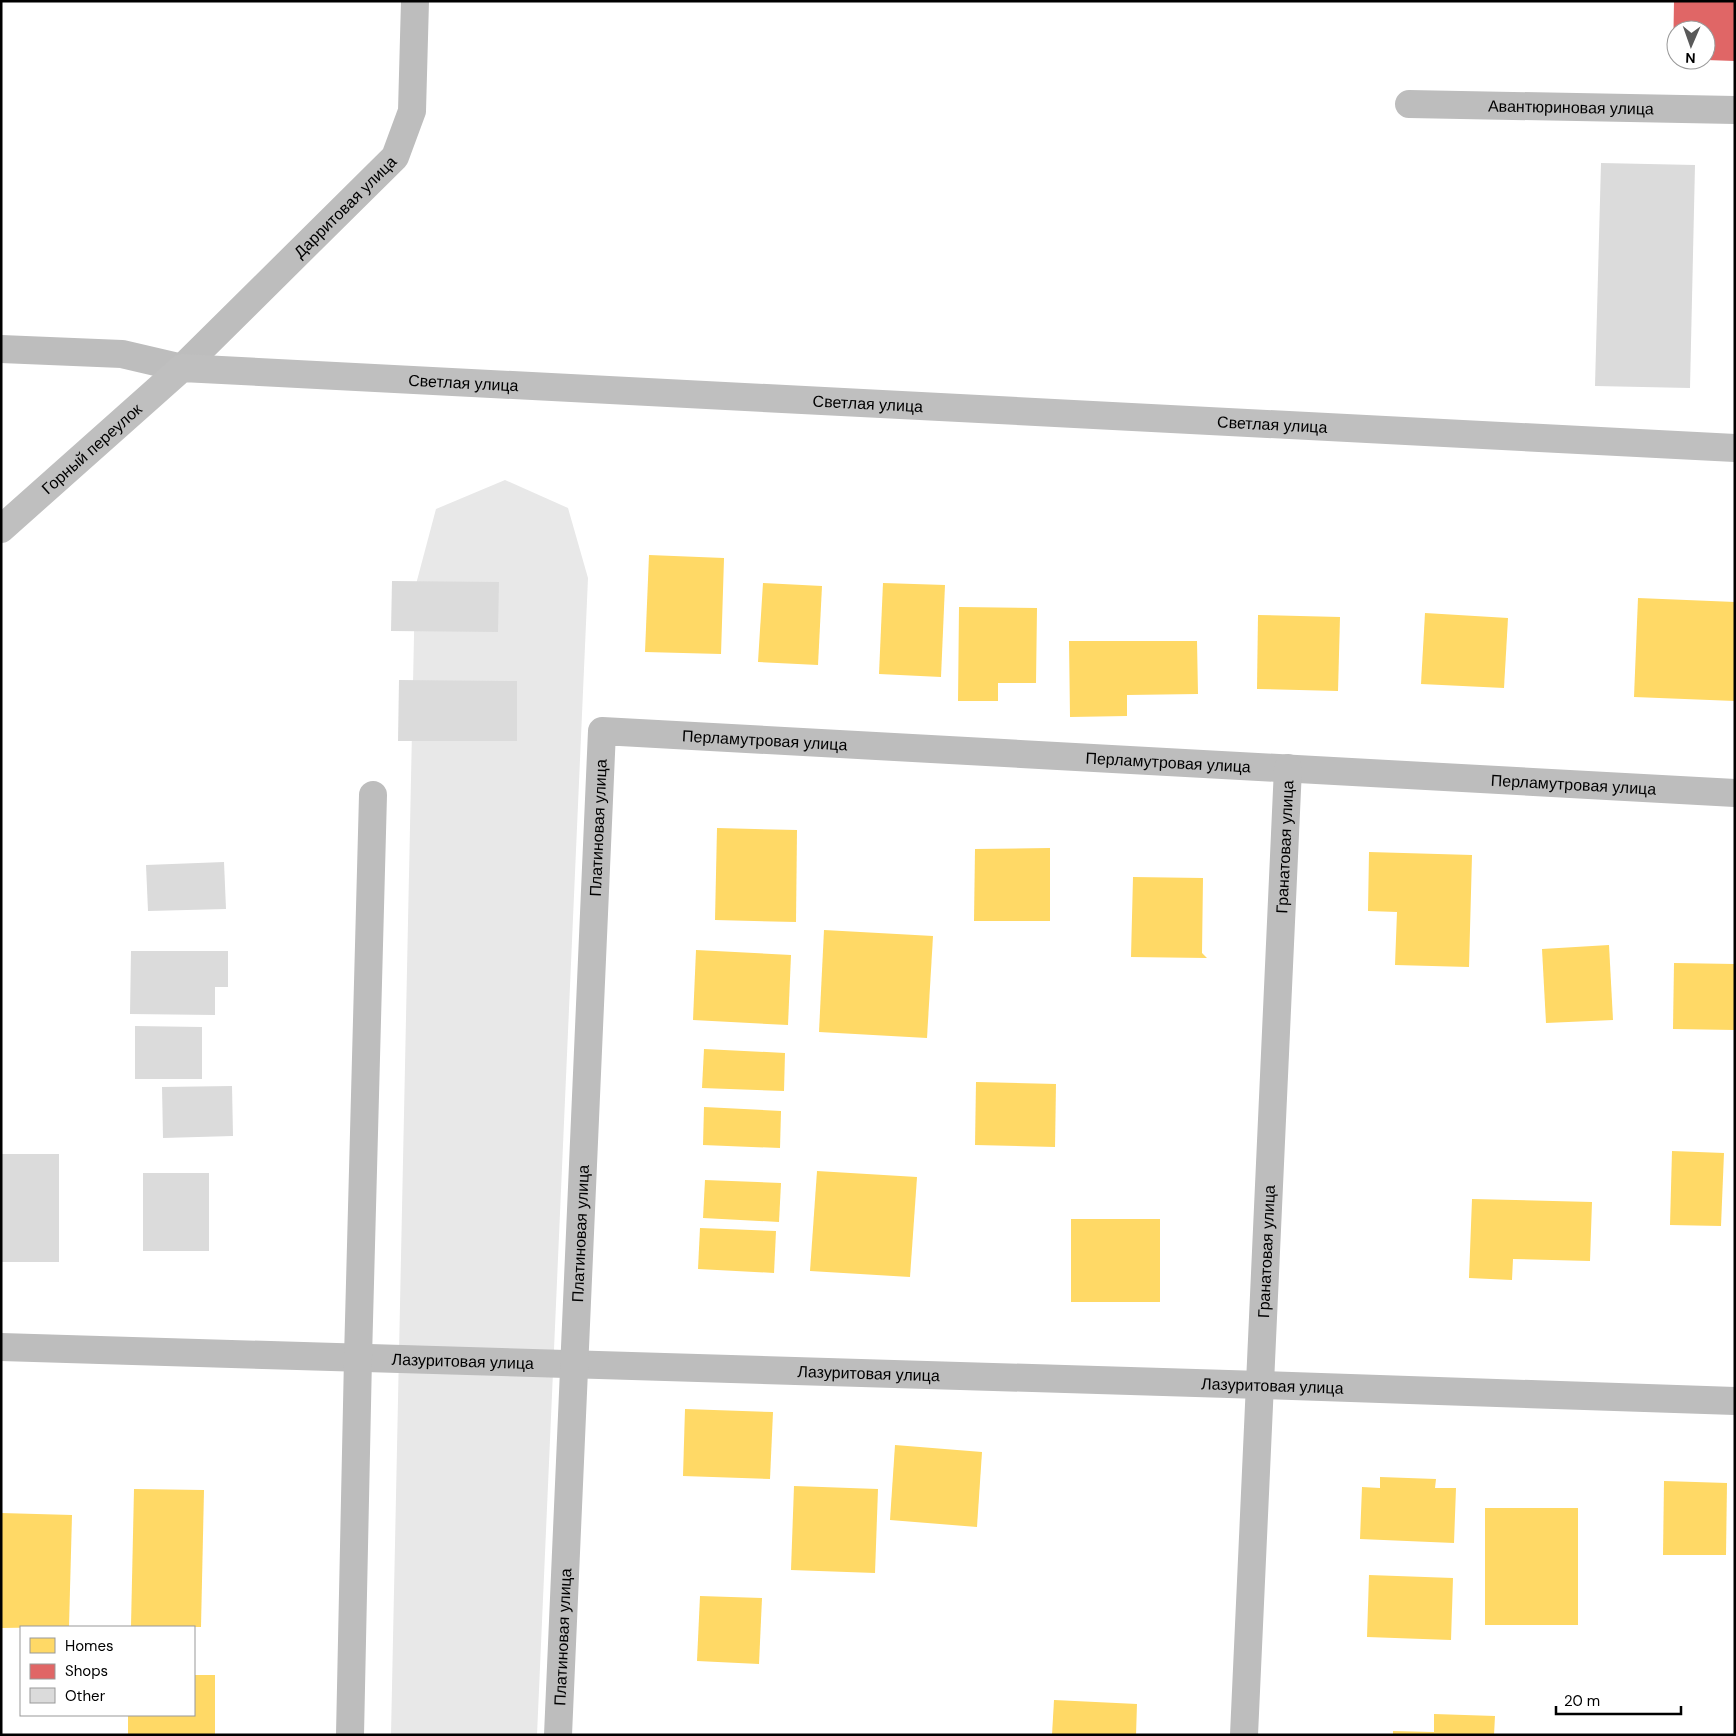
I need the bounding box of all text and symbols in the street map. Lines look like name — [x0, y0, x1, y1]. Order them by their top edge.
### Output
north arrow — [1666, 20, 1716, 70]
text: N — [1685, 49, 1696, 67]
street label: Авантюриновая улица — [1488, 95, 1654, 120]
street label: Дарритовая улица — [289, 151, 401, 263]
street label: Светлая улица — [408, 370, 519, 396]
street label: Светлая улица — [812, 391, 924, 417]
street label: Горный переулок — [37, 398, 147, 499]
street label: Светлая улица — [1217, 411, 1328, 438]
street label: Перламутровая улица — [682, 725, 848, 755]
street label: Перламутровая улица — [1085, 747, 1251, 777]
street label: Платиновая улица — [585, 759, 612, 897]
street label: Перламутровая улица — [1490, 770, 1657, 800]
street label: Гранатовая улица — [1271, 780, 1298, 914]
street label: Платиновая улица — [567, 1164, 594, 1303]
street label: Гранатовая улица — [1253, 1184, 1280, 1319]
street label: Лазуритовая улица — [391, 1349, 534, 1374]
street label: Лазуритовая улица — [797, 1361, 940, 1386]
street label: Лазуритовая улица — [1201, 1373, 1344, 1399]
street label: Платиновая улица — [549, 1568, 576, 1706]
legend — [20, 1626, 195, 1716]
text: Homes — [65, 1636, 114, 1656]
text: Shops — [65, 1661, 108, 1681]
scale bar — [1556, 1684, 1681, 1716]
text: Other — [65, 1686, 106, 1706]
text: 20 m — [1564, 1691, 1600, 1711]

